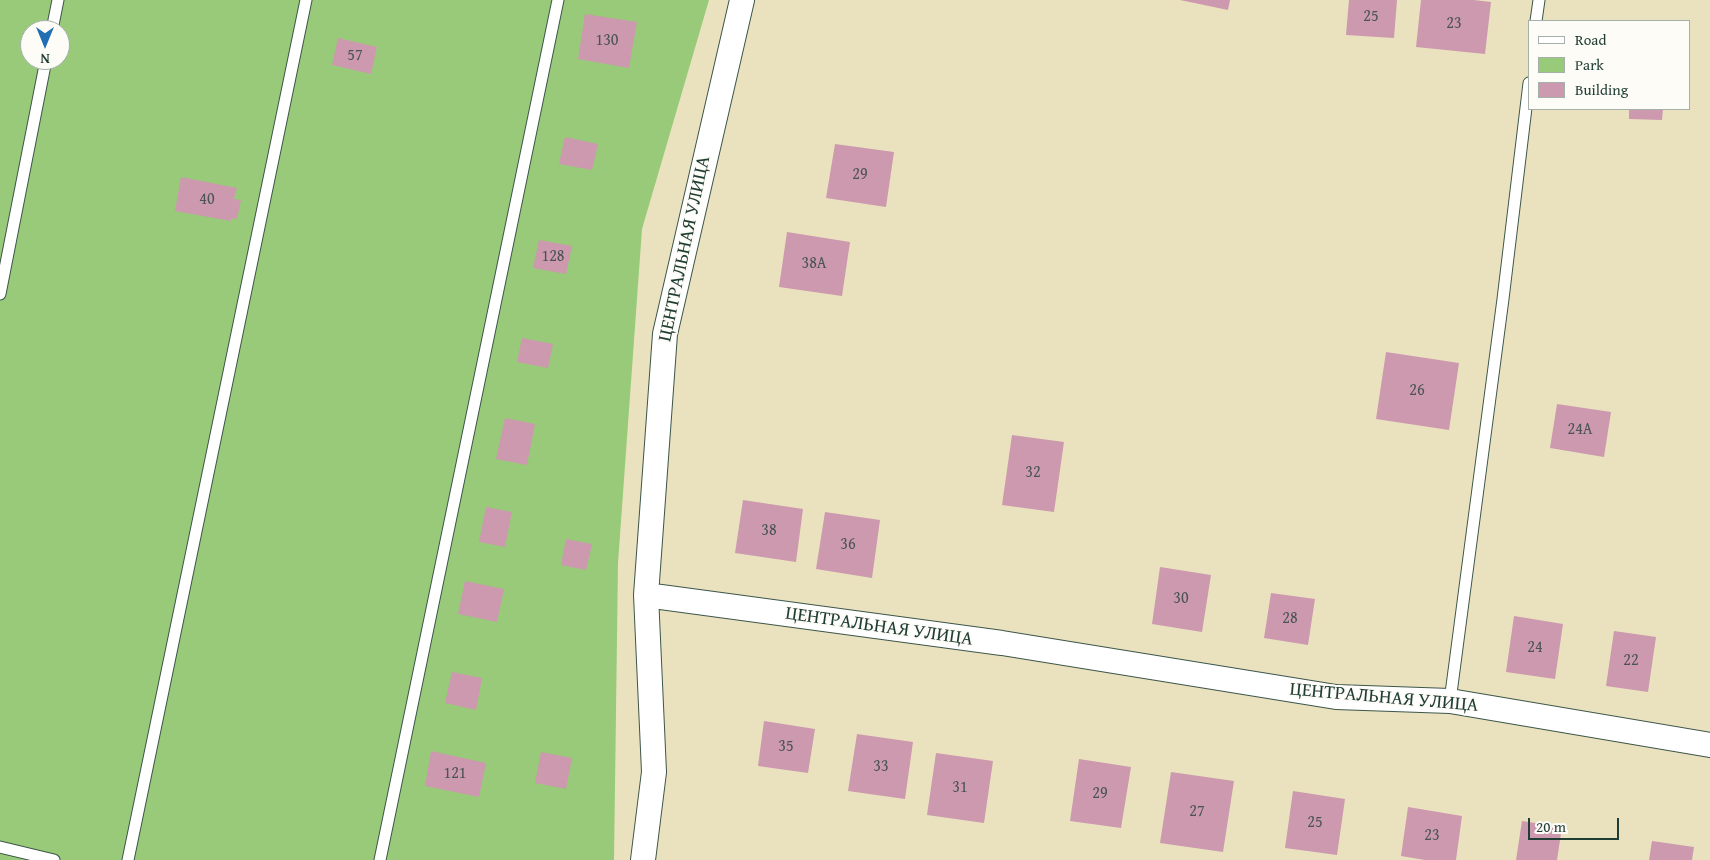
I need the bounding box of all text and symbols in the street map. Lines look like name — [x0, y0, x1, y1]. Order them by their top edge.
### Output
house number: 25 — [1363, 7, 1379, 27]
house number: 23 — [1446, 14, 1462, 34]
north arrow — [20, 20, 70, 70]
legend — [1528, 20, 1690, 110]
text: Road — [1575, 29, 1606, 50]
house number: 130 — [595, 31, 619, 51]
house number: 57 — [347, 46, 363, 66]
text: N — [40, 49, 50, 69]
text: Park — [1575, 54, 1604, 75]
text: Building — [1575, 79, 1628, 100]
street label: ЦЕНТРАЛЬНАЯ УЛИЦА — [654, 154, 716, 344]
house number: 29 — [852, 165, 868, 185]
house number: 40 — [199, 190, 215, 210]
house number: 128 — [541, 247, 565, 267]
house number: 38А — [801, 254, 827, 274]
house number: 26 — [1409, 381, 1425, 401]
house number: 24А — [1567, 420, 1593, 440]
house number: 32 — [1025, 463, 1041, 483]
house number: 38 — [761, 521, 777, 541]
house number: 36 — [840, 535, 856, 555]
house number: 30 — [1173, 589, 1189, 609]
street label: ЦЕНТРАЛЬНАЯ УЛИЦА — [784, 603, 974, 651]
house number: 28 — [1282, 609, 1298, 629]
house number: 24 — [1527, 638, 1543, 658]
house number: 22 — [1623, 651, 1639, 671]
street label: ЦЕНТРАЛЬНАЯ УЛИЦА — [1289, 678, 1479, 718]
house number: 35 — [778, 737, 794, 757]
house number: 33 — [873, 757, 889, 777]
house number: 121 — [443, 764, 467, 784]
house number: 31 — [952, 778, 968, 798]
house number: 29 — [1092, 784, 1108, 804]
house number: 27 — [1189, 802, 1205, 822]
scale bar — [1530, 808, 1621, 840]
house number: 25 — [1307, 813, 1323, 833]
text: 20 m — [1536, 816, 1566, 837]
house number: 23 — [1424, 826, 1440, 846]

